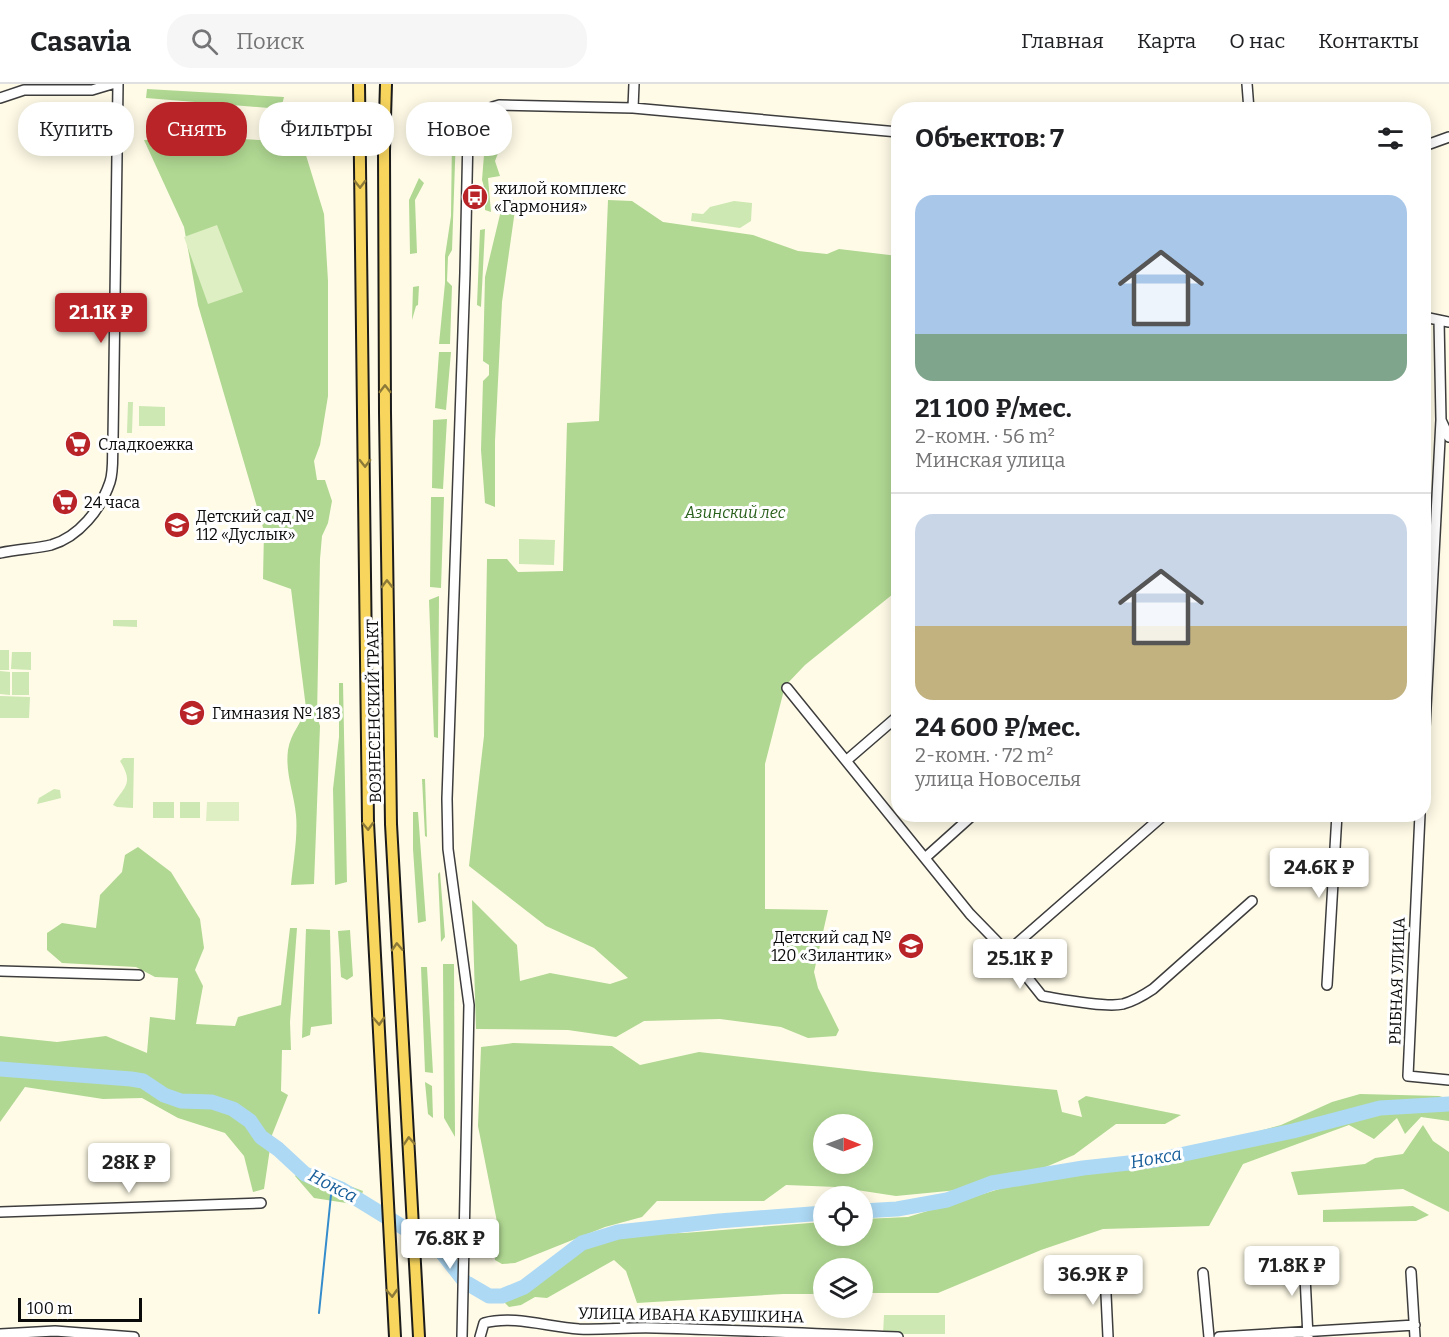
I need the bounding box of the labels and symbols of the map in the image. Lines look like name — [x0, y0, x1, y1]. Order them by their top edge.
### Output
place label: жилой комплекс «Гармония» — [494, 179, 626, 216]
one-way arrow — [354, 180, 366, 189]
bus stop icon: жилой комплекс «Гармония» — [460, 182, 490, 212]
pin: 21.1K ₽ — [46, 293, 156, 344]
one-way arrow — [379, 384, 391, 393]
supermarket icon: Сладкоежка — [63, 429, 93, 459]
place label: Сладкоежка — [98, 435, 194, 454]
one-way arrow — [359, 459, 371, 468]
supermarket icon: 24 часа — [50, 487, 80, 517]
place label: 24 часа — [84, 493, 140, 512]
park label: Азинский лес — [684, 503, 786, 522]
place label: Детский сад № 112 «Дуслык» — [196, 507, 315, 544]
school or university icon: Детский сад № 112 «Дуслык» — [162, 510, 192, 540]
one-way arrow — [381, 579, 393, 588]
street label: ВОЗНЕСЕНСКИЙ ТРАКТ — [362, 619, 385, 803]
school or university icon: Гимназия № 183 — [177, 698, 207, 728]
place label: Гимназия № 183 — [212, 704, 341, 723]
one-way arrow — [362, 822, 375, 831]
pin: 24.6K ₽ — [1264, 848, 1374, 899]
street label: РЫБНАЯ УЛИЦА — [1385, 916, 1409, 1045]
place label: Детский сад № 120 «Зилантик» — [771, 928, 892, 965]
school or university icon: Детский сад № 120 «Зилантик» — [896, 931, 926, 961]
pin: 25.1K ₽ — [965, 939, 1075, 990]
one-way arrow — [391, 942, 404, 951]
one-way arrow — [372, 1017, 385, 1026]
north arrow — [813, 1114, 873, 1174]
one-way arrow — [402, 1137, 415, 1146]
pin: 28K ₽ — [87, 1143, 171, 1194]
water label: Нокса — [1129, 1143, 1183, 1173]
water label: Нокса — [305, 1164, 361, 1208]
pin: 76.8K ₽ — [395, 1219, 505, 1270]
pin: 71.8K ₽ — [1237, 1246, 1347, 1297]
pin: 36.9K ₽ — [1038, 1255, 1148, 1306]
one-way arrow — [386, 1289, 399, 1298]
scale bar — [18, 1295, 142, 1322]
street label: УЛИЦА ИВАНА КАБУШКИНА — [578, 1304, 805, 1326]

